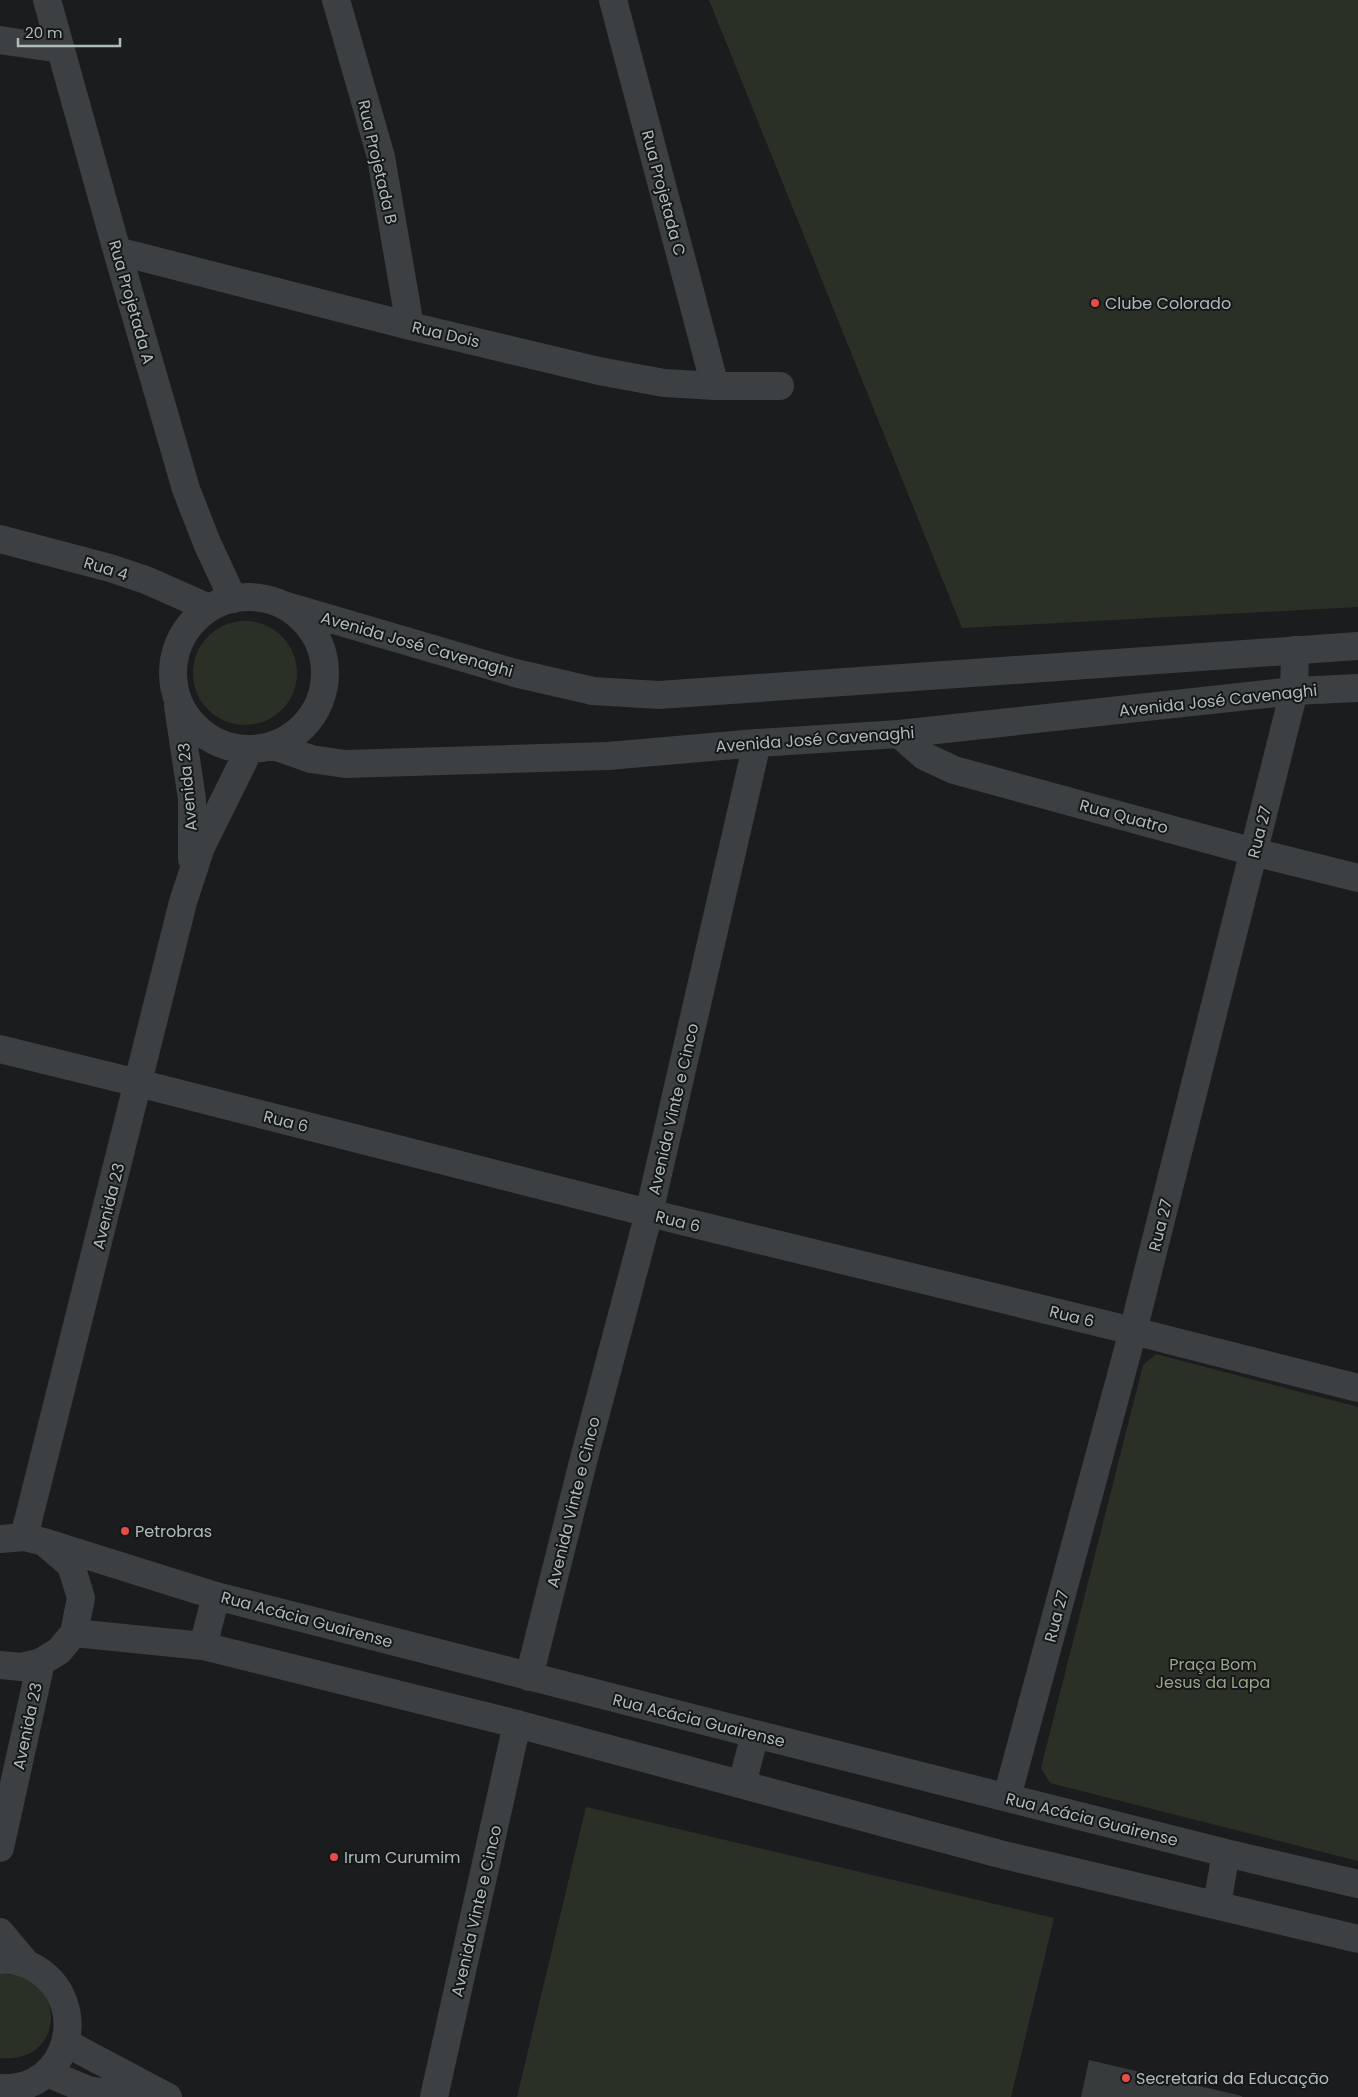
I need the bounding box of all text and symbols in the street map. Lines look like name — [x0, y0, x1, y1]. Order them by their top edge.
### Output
scale bar — [18, 15, 120, 47]
text: 20 m — [25, 22, 63, 43]
street label: Rua Projetada B — [352, 98, 403, 227]
street label: Rua Projetada C — [636, 128, 691, 259]
street label: Rua Projetada A — [103, 238, 160, 367]
place label: Clube Colorado — [1105, 292, 1231, 315]
marker: Clube Colorado — [1089, 297, 1101, 309]
street label: Rua Dois — [410, 316, 482, 353]
street label: Rua 4 — [81, 551, 131, 586]
street label: Avenida José Cavenaghi — [318, 606, 516, 683]
street label: Avenida José Cavenaghi — [1118, 679, 1318, 722]
street label: Avenida José Cavenaghi — [715, 721, 915, 758]
street label: Avenida 23 — [172, 742, 203, 832]
street label: Rua Quatro — [1077, 794, 1171, 839]
street label: Rua 27 — [1242, 803, 1277, 861]
street label: Avenida Vinte e Cinco — [643, 1021, 704, 1197]
street label: Rua 6 — [261, 1105, 311, 1138]
street label: Avenida 23 — [87, 1160, 130, 1252]
street label: Rua 27 — [1143, 1196, 1178, 1254]
street label: Rua 6 — [653, 1205, 703, 1238]
street label: Rua 6 — [1047, 1300, 1097, 1333]
street label: Avenida Vinte e Cinco — [541, 1414, 606, 1590]
place label: Petrobras — [135, 1520, 212, 1543]
marker: Petrobras — [119, 1525, 131, 1537]
street label: Rua Acácia Guairense — [218, 1585, 395, 1654]
street label: Rua 27 — [1039, 1587, 1075, 1645]
park label: Praça Bom Jesus da Lapa — [1156, 1653, 1270, 1694]
street label: Avenida 23 — [7, 1680, 48, 1772]
street label: Rua Acácia Guairense — [610, 1688, 788, 1753]
street label: Rua Acácia Guairense — [1003, 1787, 1181, 1852]
street label: Avenida Vinte e Cinco — [446, 1823, 507, 1999]
place label: Irum Curumim — [344, 1846, 461, 1869]
marker: Irum Curumim — [328, 1851, 340, 1863]
place label: Secretaria da Educação — [1136, 2067, 1329, 2090]
marker: Secretaria da Educação — [1120, 2072, 1132, 2084]

